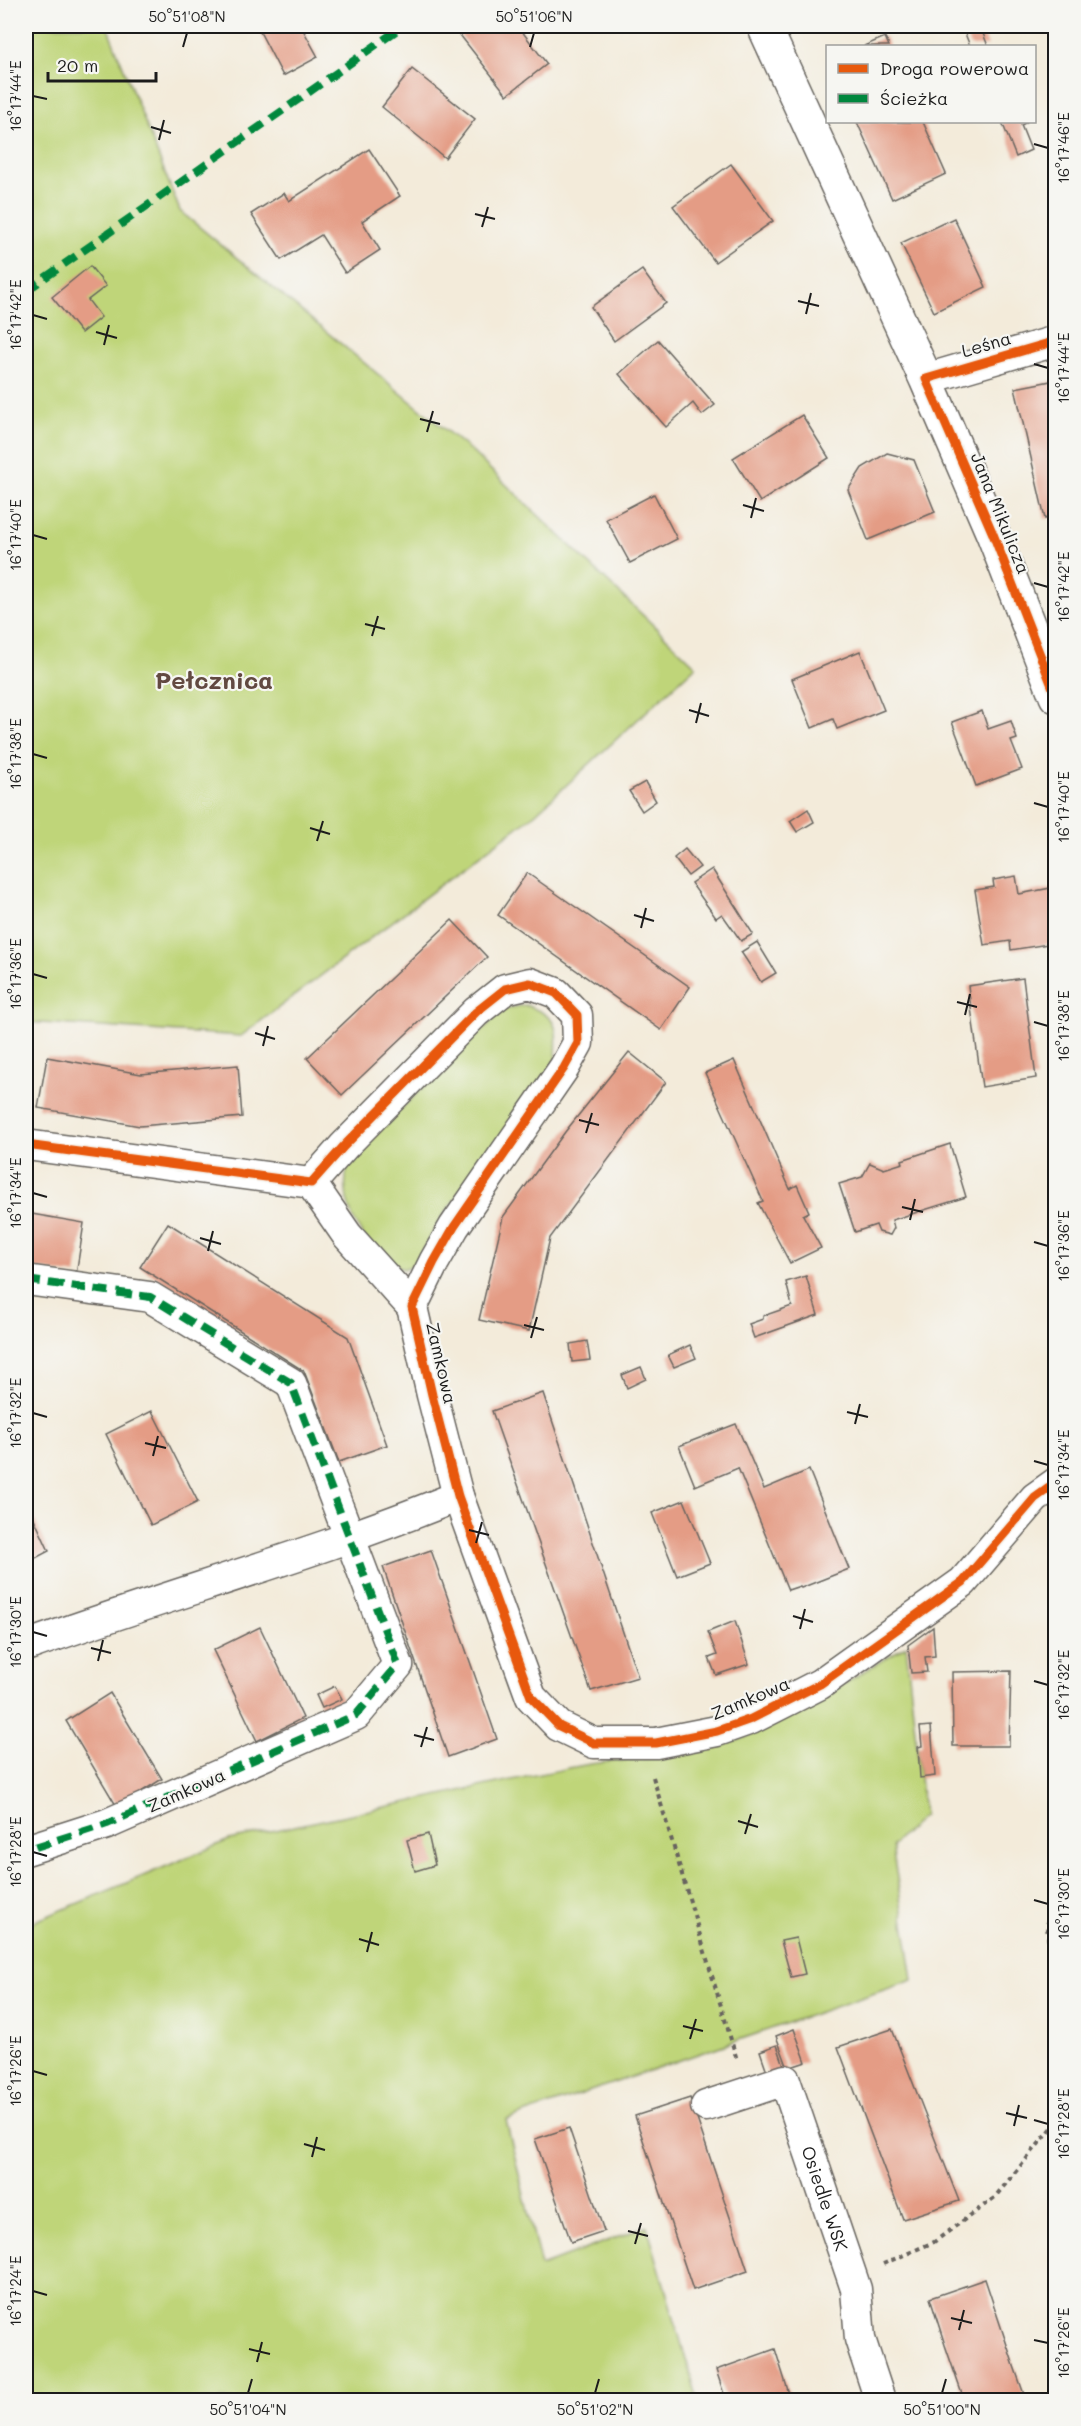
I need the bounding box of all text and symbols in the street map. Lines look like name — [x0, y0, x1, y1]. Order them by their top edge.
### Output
text: 50°51'08"N — [148, 6, 226, 26]
text: 50°51'06"N — [495, 6, 573, 26]
scale bar — [48, 45, 156, 83]
legend — [826, 45, 1036, 123]
text: 20 m — [57, 53, 98, 77]
text: Droga rowerowa — [880, 56, 1029, 80]
text: 16°17'44"E — [5, 60, 25, 132]
text: Ścieżka — [880, 86, 948, 110]
text: 16°17'46"E — [1053, 112, 1073, 184]
text: 16°17'42"E — [5, 279, 25, 350]
street label: Leśna — [958, 325, 1014, 363]
text: 16°17'44"E — [1053, 332, 1073, 404]
street label: Jana Mikulicza — [966, 449, 1036, 577]
text: 16°17'40"E — [5, 499, 25, 571]
text: 16°17'42"E — [1053, 551, 1073, 622]
district label: Pełcznica — [155, 664, 273, 695]
text: 16°17'38"E — [5, 718, 25, 790]
text: 16°17'40"E — [1053, 771, 1073, 843]
text: 16°17'36"E — [5, 938, 25, 1010]
text: 16°17'38"E — [1053, 990, 1073, 1062]
text: 16°17'34"E — [5, 1157, 25, 1229]
text: 16°17'36"E — [1053, 1210, 1073, 1282]
street label: Zamkowa — [421, 1320, 463, 1406]
text: 16°17'32"E — [5, 1377, 25, 1448]
text: 16°17'34"E — [1053, 1429, 1073, 1501]
text: 16°17'30"E — [5, 1596, 25, 1668]
text: 16°17'32"E — [1053, 1649, 1073, 1720]
street label: Zamkowa — [707, 1671, 793, 1725]
street label: Zamkowa — [143, 1762, 229, 1818]
text: 16°17'28"E — [5, 1816, 25, 1888]
text: 16°17'30"E — [1053, 1868, 1073, 1940]
text: 16°17'26"E — [5, 2035, 25, 2107]
text: 16°17'28"E — [1053, 2088, 1073, 2160]
street label: Osiedle WSK — [796, 2143, 854, 2254]
text: 16°17'24"E — [5, 2255, 25, 2326]
text: 16°17'26"E — [1053, 2307, 1073, 2379]
text: 50°51'04"N — [210, 2399, 286, 2419]
text: 50°51'02"N — [557, 2399, 633, 2419]
text: 50°51'00"N — [903, 2399, 981, 2419]

